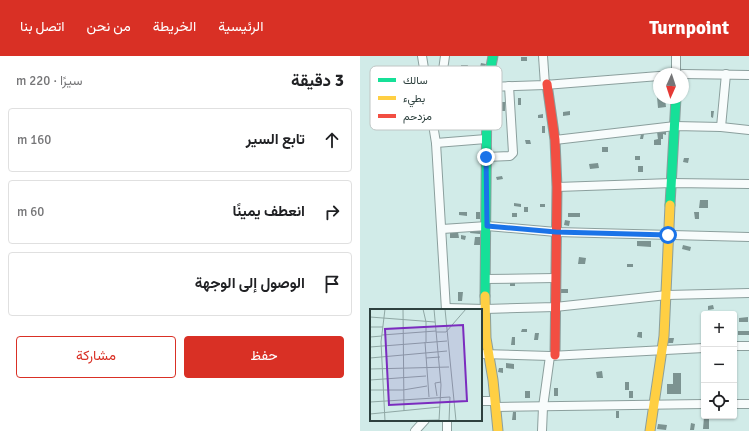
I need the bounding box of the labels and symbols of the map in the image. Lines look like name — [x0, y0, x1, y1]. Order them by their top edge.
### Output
legend — [370, 66, 502, 130]
north arrow — [653, 68, 689, 104]
text: سالك — [403, 74, 428, 87]
text: بطيء — [403, 92, 425, 108]
text: مزدحم — [403, 110, 432, 124]
route end — [477, 148, 495, 166]
route start — [659, 226, 677, 244]
inset map — [370, 309, 482, 421]

